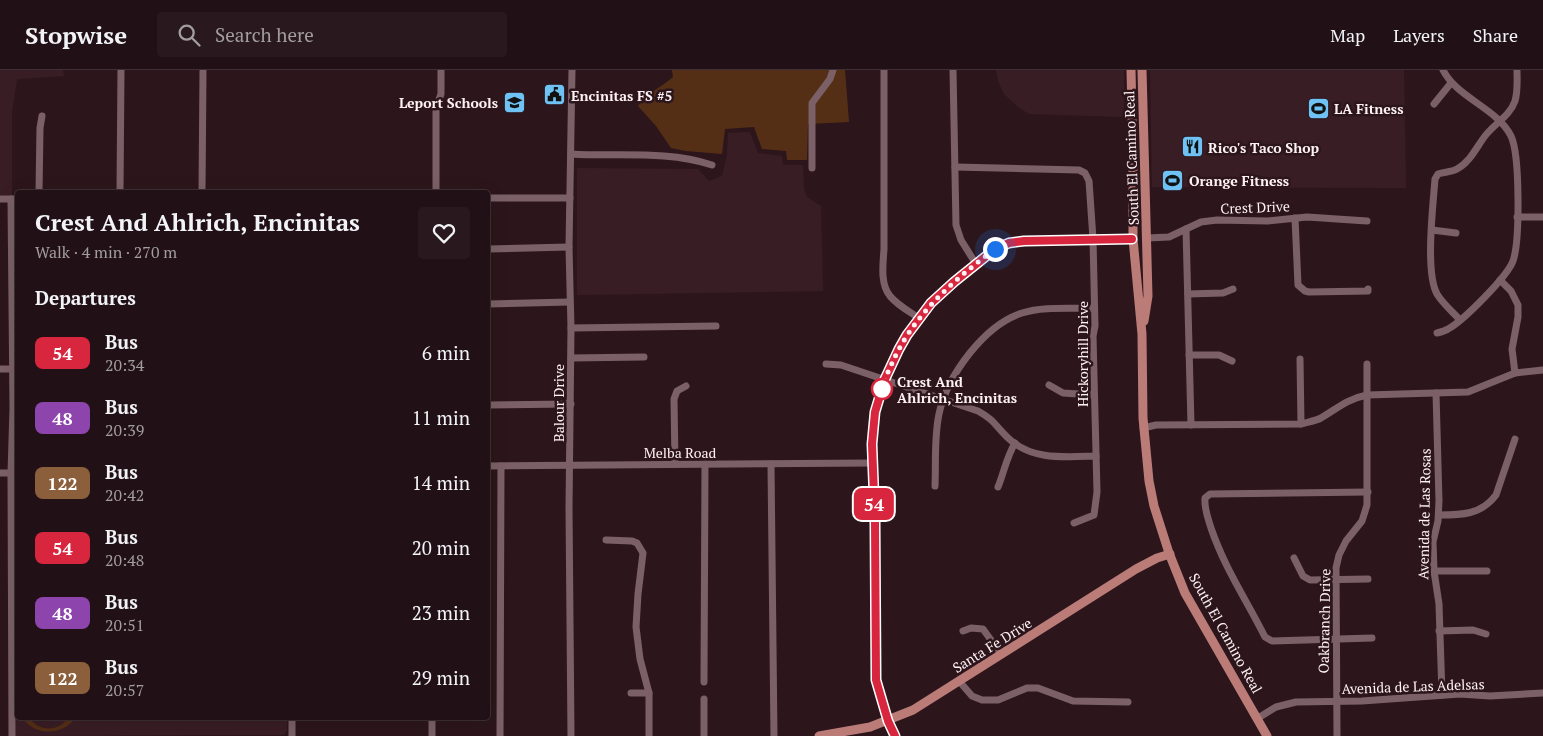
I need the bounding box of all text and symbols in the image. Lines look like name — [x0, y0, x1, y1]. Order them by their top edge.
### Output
search box — [157, 12, 507, 57]
text: Stopwise — [25, 19, 127, 51]
icon: search — [175, 21, 203, 49]
text: Search here — [215, 22, 314, 47]
text: Map — [1330, 23, 1365, 47]
text: Layers — [1393, 23, 1445, 47]
text: Share — [1473, 23, 1518, 47]
public building icon: Encinitas FS #5 — [543, 83, 567, 107]
place label: Encinitas FS #5 — [571, 86, 673, 105]
school or university icon: Leport Schools — [502, 90, 526, 114]
street label: South El Camino Real — [1119, 90, 1143, 226]
place label: Leport Schools — [399, 93, 498, 112]
sports icon: LA Fitness — [1306, 96, 1330, 120]
place label: LA Fitness — [1334, 99, 1403, 118]
restaurant icon: Rico's Taco Shop — [1180, 135, 1204, 159]
place label: Rico's Taco Shop — [1208, 138, 1319, 157]
sports icon: Orange Fitness — [1161, 168, 1185, 192]
place label: Orange Fitness — [1189, 171, 1289, 190]
street label: Crest Drive — [1220, 196, 1290, 218]
text: Crest And Ahlrich, Encinitas — [35, 206, 360, 238]
button: heart — [418, 207, 470, 259]
your location — [983, 237, 1008, 262]
text: Walk · 4 min · 270 m — [35, 241, 177, 263]
text: Departures — [35, 285, 136, 310]
street label: Hickoryhill Drive — [1073, 301, 1092, 407]
text: Bus — [105, 329, 138, 354]
text: 6 min — [422, 340, 470, 365]
text: 54 — [52, 341, 73, 365]
text: 20:34 — [105, 354, 144, 376]
street label: Balour Drive — [549, 364, 568, 442]
place label: Crest And Ahlrich, Encinitas — [897, 372, 1017, 407]
marker: Crest And Ahlrich, Encinitas — [871, 378, 893, 400]
text: Bus — [105, 394, 138, 419]
text: 11 min — [412, 405, 470, 430]
text: 48 — [52, 406, 73, 430]
text: 20:39 — [105, 419, 144, 441]
street label: Melba Road — [644, 443, 717, 462]
street label: Avenida de Las Rosas — [1413, 448, 1435, 580]
text: Bus — [105, 459, 138, 484]
text: 14 min — [412, 470, 470, 495]
text: 122 — [47, 471, 78, 495]
text: 20:42 — [105, 484, 144, 506]
line badge: 54 — [852, 488, 896, 520]
text: 54 — [864, 492, 884, 516]
text: Bus — [105, 524, 138, 549]
text: 20 min — [412, 535, 470, 560]
text: 54 — [52, 536, 73, 560]
text: 20:48 — [105, 549, 144, 571]
street label: South El Camino Real — [1185, 569, 1267, 697]
street label: Oakbranch Drive — [1314, 569, 1334, 673]
text: Bus — [105, 589, 138, 614]
text: 23 min — [412, 600, 470, 625]
text: 48 — [52, 601, 73, 625]
street label: Santa Fe Drive — [949, 613, 1035, 677]
text: 20:51 — [105, 614, 144, 636]
text: Bus — [105, 654, 138, 679]
text: 29 min — [412, 665, 470, 690]
text: 122 — [47, 666, 78, 690]
street label: Avenida de Las Adelsas — [1341, 674, 1485, 698]
text: 20:57 — [105, 679, 144, 701]

